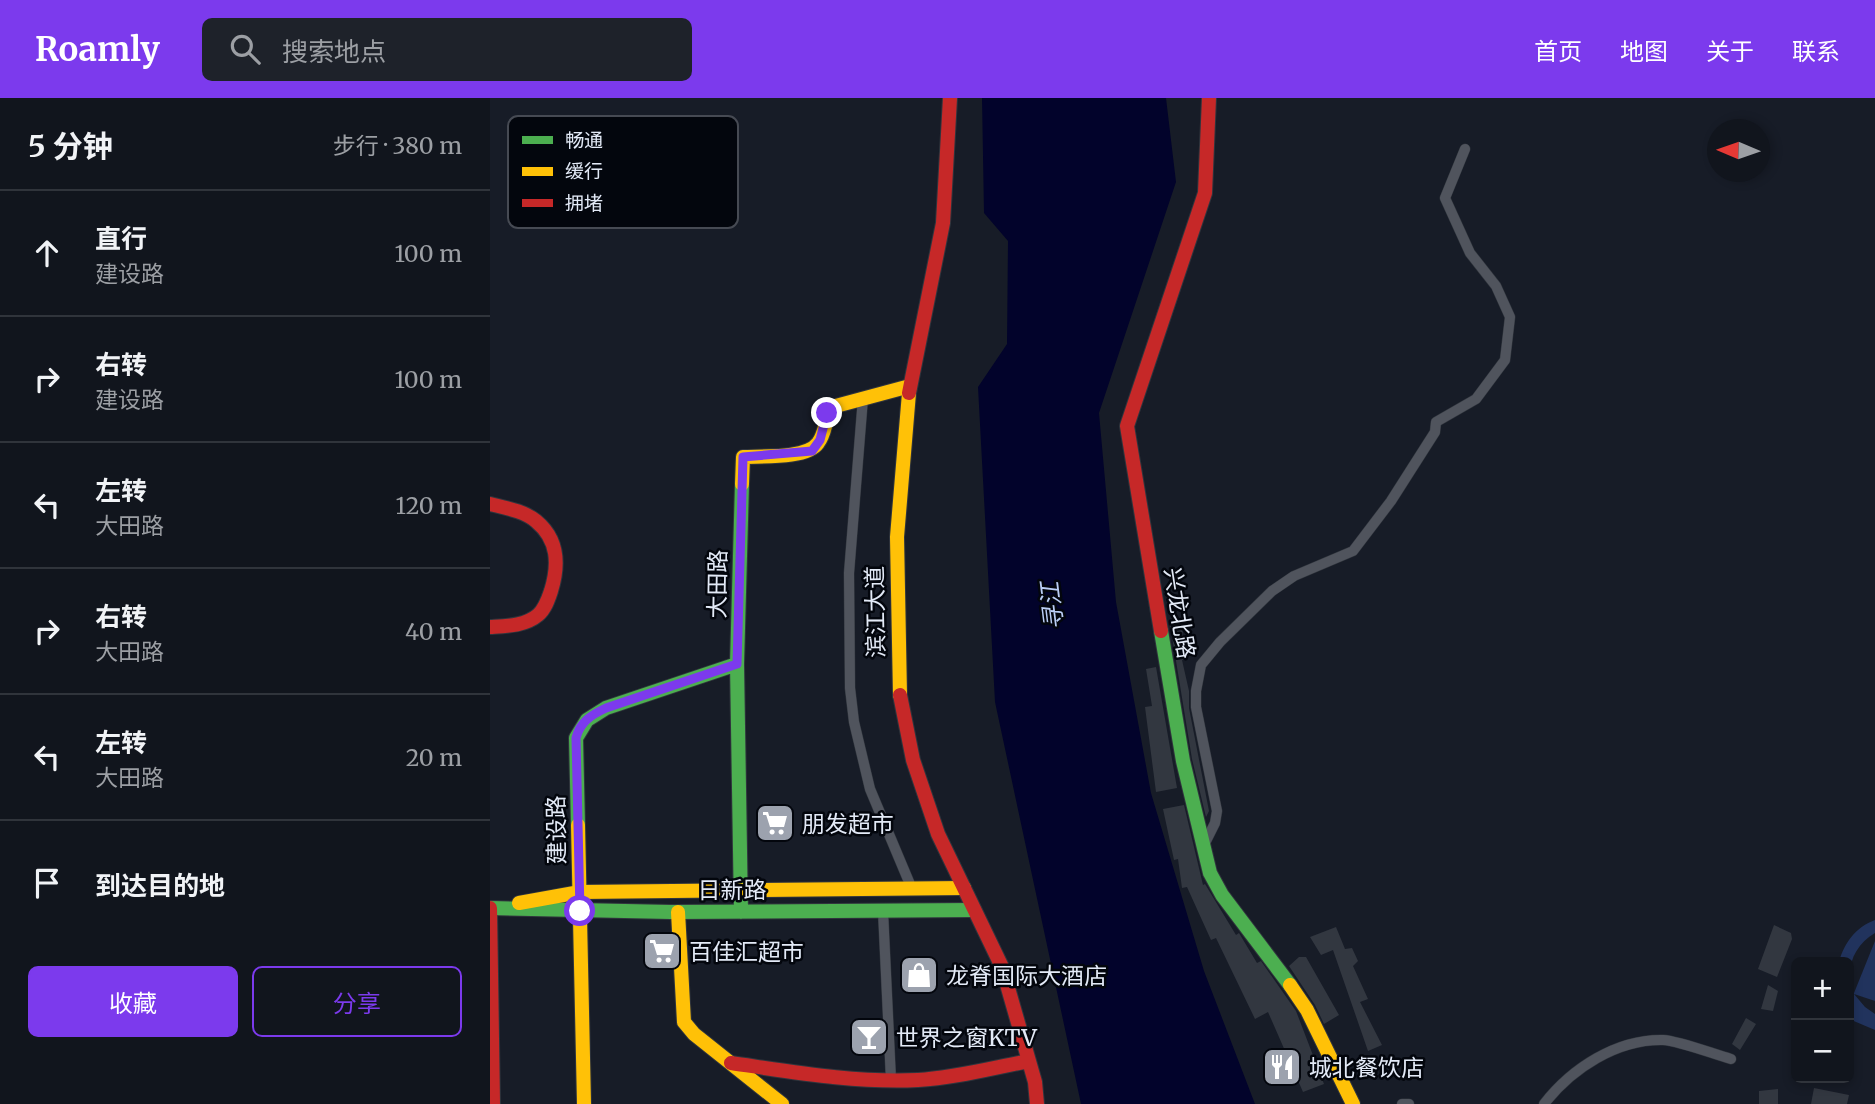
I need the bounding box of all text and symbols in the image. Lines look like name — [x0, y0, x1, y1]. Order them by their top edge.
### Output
search box — [202, 18, 692, 81]
text: Roamly — [35, 29, 160, 70]
icon: search — [226, 30, 264, 68]
text: 搜索地点 — [282, 35, 386, 68]
text: 首页 — [1534, 36, 1582, 67]
text: 地图 — [1620, 36, 1668, 67]
text: 关于 — [1706, 36, 1754, 67]
text: 联系 — [1792, 36, 1840, 67]
legend — [508, 116, 738, 228]
north arrow — [1707, 119, 1770, 182]
text: 5 分钟 — [28, 127, 113, 165]
text: 畅通 — [565, 128, 603, 152]
text: 步行 · 380 m — [333, 131, 462, 160]
text: 缓行 — [565, 159, 603, 183]
text: 拥堵 — [565, 191, 603, 215]
text: 直行 — [95, 222, 147, 255]
icon: ahead — [28, 234, 66, 272]
text: 100 m — [394, 239, 462, 268]
text: 建设路 — [95, 259, 164, 288]
text: 右转 — [95, 348, 147, 381]
icon: right — [28, 360, 66, 398]
text: 100 m — [394, 365, 462, 394]
text: 建设路 — [95, 385, 164, 414]
route end — [811, 397, 842, 428]
text: 左转 — [95, 474, 147, 507]
icon: left — [28, 486, 66, 524]
text: 120 m — [396, 491, 462, 520]
text: 大田路 — [95, 511, 164, 540]
street label: 大田路 — [702, 549, 732, 619]
street label: 兴龙北路 — [1158, 565, 1202, 661]
street label: 滨江大道 — [860, 566, 890, 658]
water label: 寻江 — [1033, 577, 1070, 632]
text: 右转 — [95, 600, 147, 633]
icon: right — [28, 612, 66, 650]
text: 40 m — [405, 617, 462, 646]
text: 大田路 — [95, 637, 164, 666]
text: 左转 — [95, 726, 147, 759]
icon: left — [28, 738, 66, 776]
text: 20 m — [406, 743, 462, 772]
text: 大田路 — [95, 763, 164, 792]
street label: 建设路 — [541, 795, 571, 865]
supermarket icon: 朋发超市 — [754, 802, 796, 844]
place label: 朋发超市 — [802, 809, 894, 838]
icon: arrive — [28, 864, 66, 902]
text: 到达目的地 — [95, 869, 225, 902]
street label: 日新路 — [698, 875, 767, 904]
route start — [564, 895, 595, 926]
supermarket icon: 百佳汇超市 — [641, 930, 683, 972]
place label: 百佳汇超市 — [689, 937, 804, 966]
shop icon: 龙脊国际大酒店 — [898, 954, 940, 996]
map controls — [1791, 957, 1854, 1083]
button: + — [1791, 957, 1854, 1020]
place label: 龙脊国际大酒店 — [946, 961, 1107, 990]
button: 收藏 — [28, 966, 238, 1037]
button: 分享 — [252, 966, 462, 1037]
bar icon: 世界之窗KTV — [848, 1016, 890, 1058]
button: − — [1791, 1020, 1854, 1083]
place label: 世界之窗KTV — [896, 1023, 1037, 1052]
restaurant icon: 城北餐饮店 — [1261, 1046, 1303, 1088]
place label: 城北餐饮店 — [1309, 1053, 1424, 1082]

